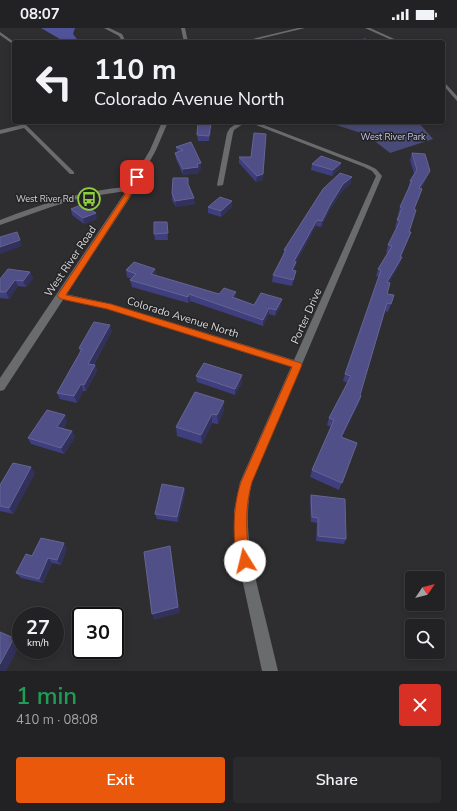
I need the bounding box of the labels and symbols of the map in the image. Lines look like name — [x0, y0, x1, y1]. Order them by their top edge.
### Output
park label: West River Park — [361, 131, 426, 143]
pin — [120, 160, 154, 194]
bus stop icon: West River Rd — [76, 186, 102, 212]
place label: West River Rd — [16, 193, 74, 205]
street label: West River Road — [41, 223, 100, 300]
street label: Porter Drive — [287, 286, 325, 346]
street label: Colorado Avenue North — [125, 293, 241, 342]
position arrow — [224, 540, 266, 582]
north arrow — [405, 571, 445, 611]
speed limit sign: 30 — [72, 607, 124, 659]

